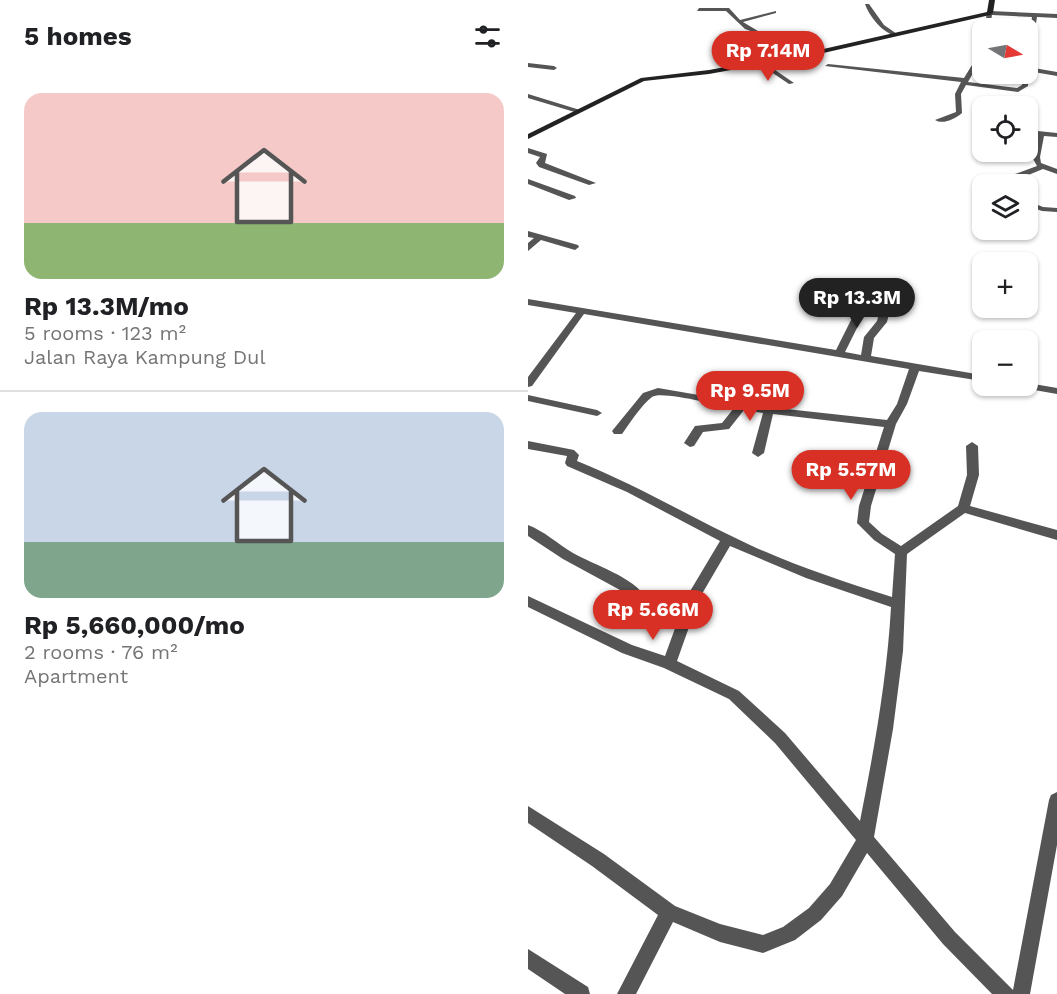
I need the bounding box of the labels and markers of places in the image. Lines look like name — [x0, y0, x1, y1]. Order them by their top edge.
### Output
pin: Rp 7.14M — [706, 31, 830, 82]
pin: Rp 13.3M — [795, 278, 919, 329]
pin: Rp 9.5M — [695, 371, 805, 422]
pin: Rp 5.57M — [789, 450, 913, 501]
pin: Rp 5.66M — [591, 590, 715, 641]

